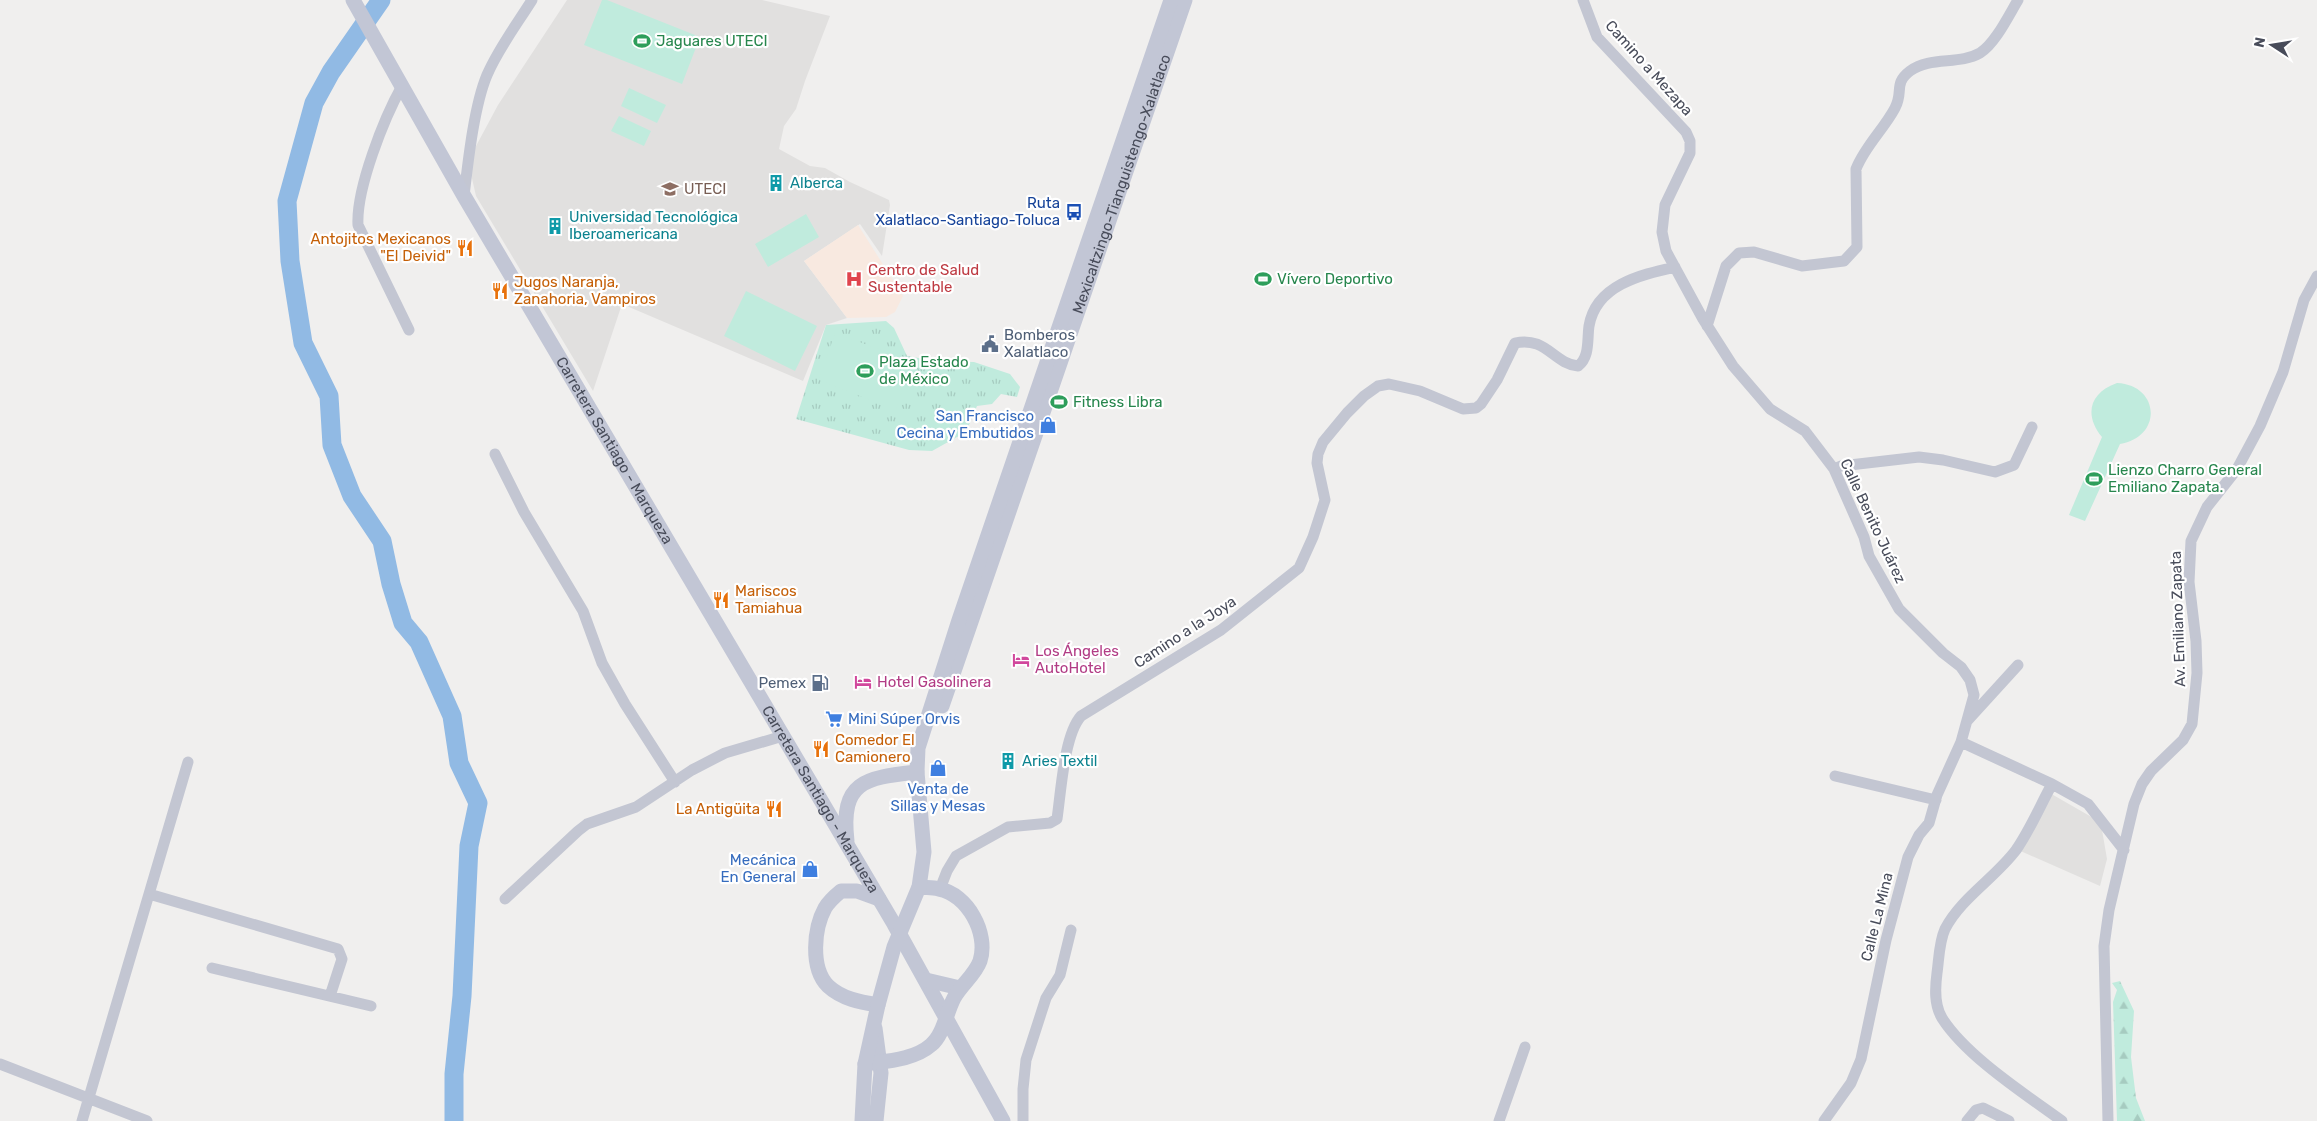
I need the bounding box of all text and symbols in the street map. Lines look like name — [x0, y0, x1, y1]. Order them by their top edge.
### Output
street label: Camino a Mezapa — [1601, 17, 1697, 119]
north arrow — [2247, 20, 2297, 70]
sports icon: Jaguares UTECI — [632, 31, 652, 51]
place label: Jaguares UTECI — [656, 32, 768, 50]
text: N — [2250, 36, 2269, 49]
street label: Mexicaltzingo-Tianguistengo-Xalatlaco — [1069, 52, 1175, 316]
building icon: Alberca — [766, 173, 786, 193]
place label: Alberca — [790, 174, 843, 192]
school or university icon: UTECI — [660, 179, 680, 199]
place label: UTECI — [684, 180, 726, 198]
place label: Ruta Xalatlaco-Santiago-Toluca — [875, 194, 1060, 229]
bus stop icon: Ruta Xalatlaco-Santiago-Toluca — [1064, 202, 1084, 222]
place label: Universidad Tecnológica Iberoamericana — [569, 208, 738, 243]
building icon: Universidad Tecnológica Iberoamericana — [545, 216, 565, 236]
place label: Antojitos Mexicanos "El Deivid" — [310, 230, 451, 265]
restaurant icon: Antojitos Mexicanos "El Deivid" — [455, 238, 475, 258]
place label: Centro de Salud Sustentable — [868, 261, 979, 296]
hospital icon: Centro de Salud Sustentable — [844, 269, 864, 289]
sports icon: Vívero Deportivo — [1253, 269, 1273, 289]
place label: Vívero Deportivo — [1277, 270, 1393, 288]
place label: Jugos Naranja, Zanahoria, Vampiros — [514, 273, 656, 308]
restaurant icon: Jugos Naranja, Zanahoria, Vampiros — [490, 281, 510, 301]
place label: Bomberos Xalatlaco — [1004, 326, 1075, 361]
public building icon: Bomberos Xalatlaco — [980, 334, 1000, 354]
place label: Plaza Estado de México — [879, 353, 969, 388]
street label: Carretera Santiago - Marqueza — [552, 354, 677, 548]
sports icon: Plaza Estado de México — [855, 361, 875, 381]
sports icon: Fitness Libra — [1049, 392, 1069, 412]
place label: Fitness Libra — [1073, 393, 1163, 411]
place label: San Francisco Cecina y Embutidos — [896, 407, 1034, 442]
shop icon: San Francisco Cecina y Embutidos — [1038, 415, 1058, 435]
street label: Calle Benito Juárez — [1836, 456, 1910, 586]
place label: Lienzo Charro General Emiliano Zapata. — [2108, 461, 2262, 496]
sports icon: Lienzo Charro General Emiliano Zapata. — [2084, 469, 2104, 489]
street label: Av. Emiliano Zapata — [2167, 551, 2189, 687]
place label: Mariscos Tamiahua — [735, 582, 802, 617]
restaurant icon: Mariscos Tamiahua — [711, 590, 731, 610]
street label: Camino a la Joya — [1131, 592, 1239, 672]
place label: Los Ángeles AutoHotel — [1035, 642, 1119, 677]
hotel icon: Los Ángeles AutoHotel — [1011, 650, 1031, 670]
hotel icon: Hotel Gasolinera — [853, 672, 873, 692]
fuel station icon: Pemex — [810, 673, 830, 693]
place label: Hotel Gasolinera — [877, 673, 991, 691]
place label: Pemex — [758, 674, 806, 692]
street label: Carretera Santiago - Marqueza — [758, 702, 883, 896]
supermarket icon: Mini Súper Orvis — [824, 709, 844, 729]
place label: Mini Súper Orvis — [848, 710, 960, 728]
place label: Comedor El Camionero — [835, 731, 915, 766]
restaurant icon: Comedor El Camionero — [811, 739, 831, 759]
building icon: Aries Textil — [998, 751, 1018, 771]
place label: Aries Textil — [1022, 752, 1097, 770]
shop icon: Venta de Sillas y Mesas — [928, 758, 948, 778]
place label: Venta de Sillas y Mesas — [891, 780, 986, 815]
restaurant icon: La Antigüita — [764, 799, 784, 819]
place label: La Antigüita — [676, 800, 760, 818]
place label: Mecánica En General — [721, 851, 796, 886]
shop icon: Mecánica En General — [800, 859, 820, 879]
street label: Calle La Mina — [1857, 871, 1897, 963]

